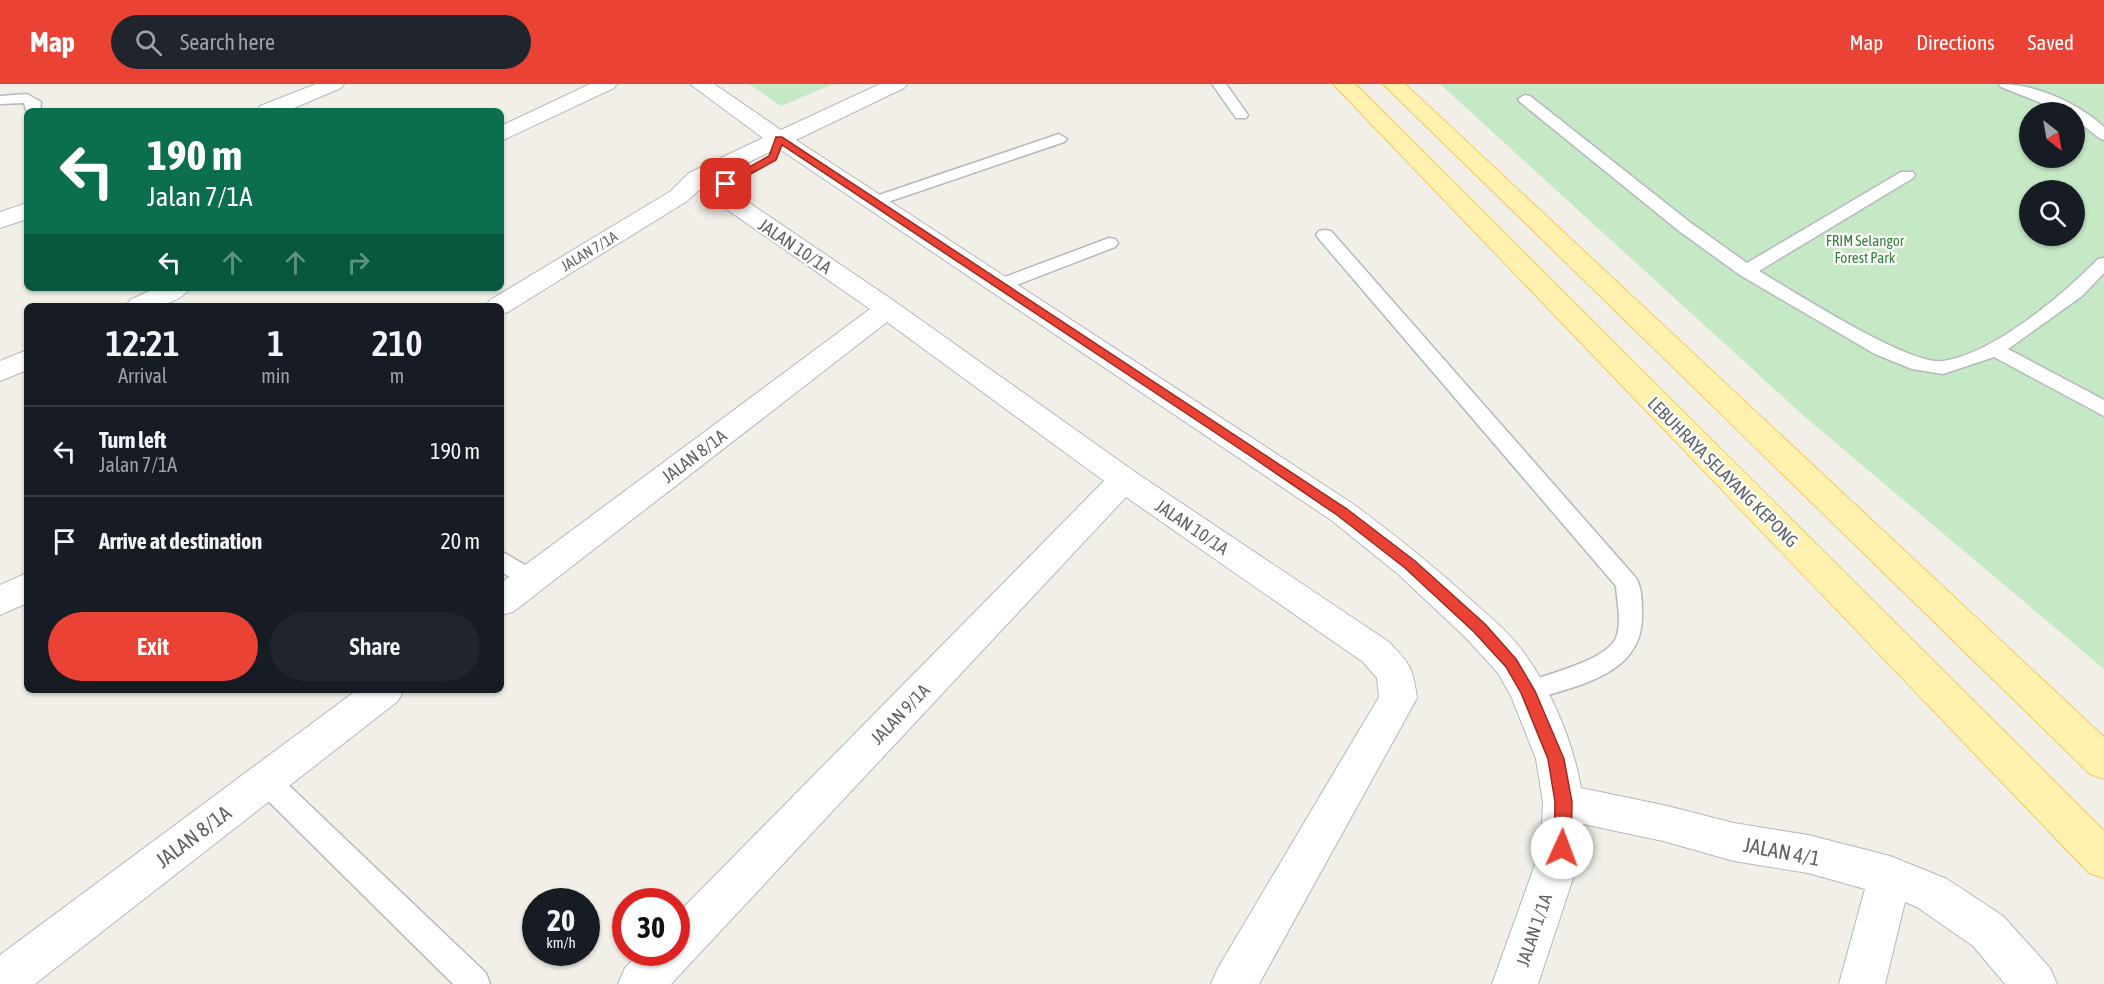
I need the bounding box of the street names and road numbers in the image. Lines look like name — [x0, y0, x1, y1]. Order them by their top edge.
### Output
street label: JALAN 10/1A — [754, 214, 836, 278]
street label: JALAN 7/1A — [558, 227, 621, 274]
street label: LEBUHRAYA SELAYANG KEPONG — [1643, 392, 1803, 552]
street label: JALAN 8/1A — [658, 425, 731, 487]
street label: JALAN 10/1A — [1151, 495, 1233, 559]
street label: JALAN 9/1A — [866, 680, 934, 748]
street label: JALAN 8/1A — [151, 800, 236, 872]
street label: JALAN 4/1 — [1742, 832, 1822, 870]
street label: JALAN 1/1A — [1512, 891, 1556, 969]

